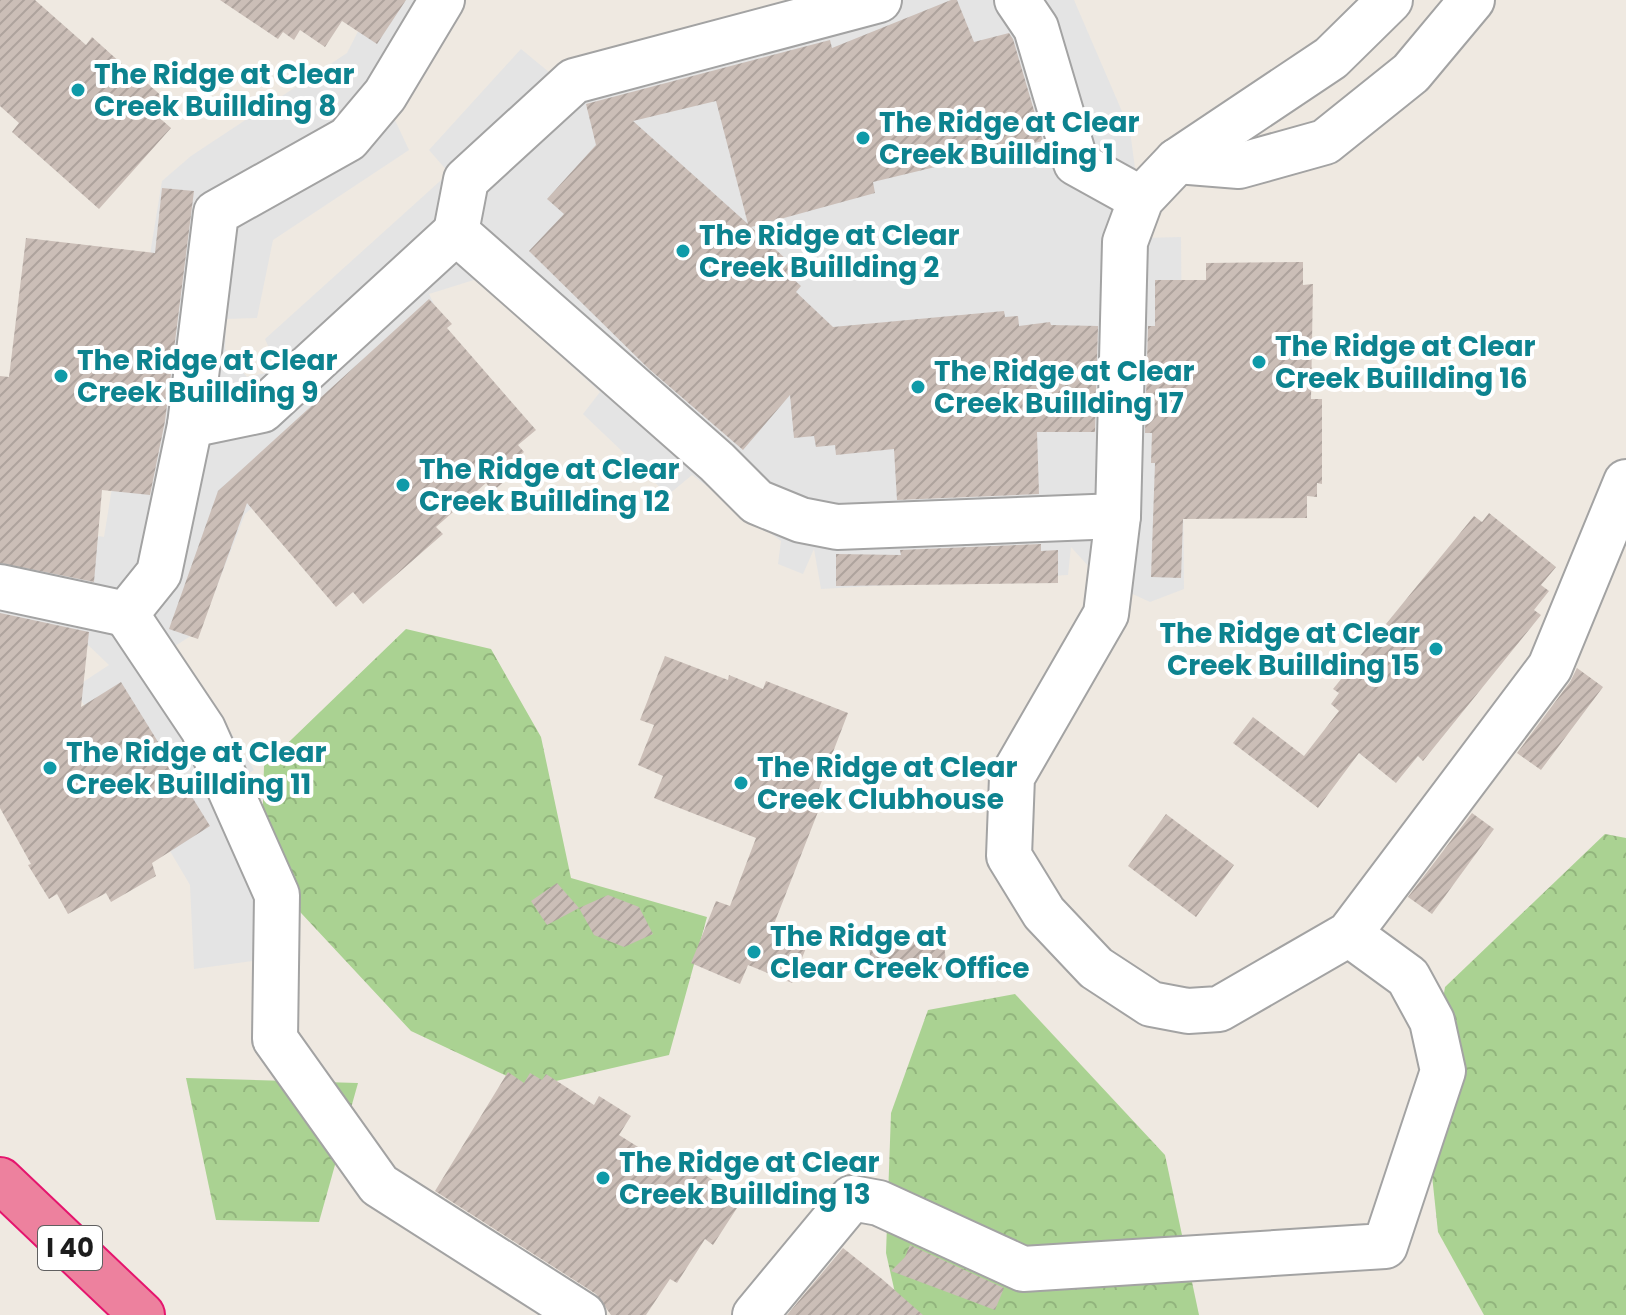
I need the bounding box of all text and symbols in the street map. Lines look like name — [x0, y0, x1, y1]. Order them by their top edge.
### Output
place label: The Ridge at Clear Creek Buillding 8 — [94, 55, 355, 126]
marker: The Ridge at Clear Creek Buillding 8 — [69, 81, 87, 99]
place label: The Ridge at Clear Creek Buillding 1 — [879, 103, 1140, 174]
marker: The Ridge at Clear Creek Buillding 1 — [854, 129, 872, 147]
place label: The Ridge at Clear Creek Buillding 2 — [699, 216, 960, 287]
marker: The Ridge at Clear Creek Buillding 2 — [674, 242, 692, 260]
place label: The Ridge at Clear Creek Buillding 16 — [1275, 327, 1536, 398]
place label: The Ridge at Clear Creek Buillding 9 — [77, 341, 338, 412]
place label: The Ridge at Clear Creek Buillding 17 — [934, 352, 1195, 423]
marker: The Ridge at Clear Creek Buillding 16 — [1250, 353, 1268, 371]
marker: The Ridge at Clear Creek Buillding 9 — [52, 367, 70, 385]
marker: The Ridge at Clear Creek Buillding 17 — [909, 378, 927, 396]
place label: The Ridge at Clear Creek Buillding 12 — [419, 450, 680, 521]
marker: The Ridge at Clear Creek Buillding 12 — [394, 476, 412, 494]
place label: The Ridge at Clear Creek Buillding 15 — [1160, 614, 1420, 685]
marker: The Ridge at Clear Creek Buillding 15 — [1427, 640, 1445, 658]
place label: The Ridge at Clear Creek Buillding 11 — [66, 733, 327, 804]
place label: The Ridge at Clear Creek Clubhouse — [757, 748, 1018, 819]
marker: The Ridge at Clear Creek Buillding 11 — [41, 759, 59, 777]
marker: The Ridge at Clear Creek Clubhouse — [732, 774, 750, 792]
place label: The Ridge at Clear Creek Office — [770, 917, 1029, 988]
marker: The Ridge at Clear Creek Office — [745, 943, 763, 961]
place label: The Ridge at Clear Creek Buillding 13 — [619, 1143, 880, 1214]
marker: The Ridge at Clear Creek Buillding 13 — [594, 1169, 612, 1187]
road number: I 40 — [38, 1226, 102, 1270]

